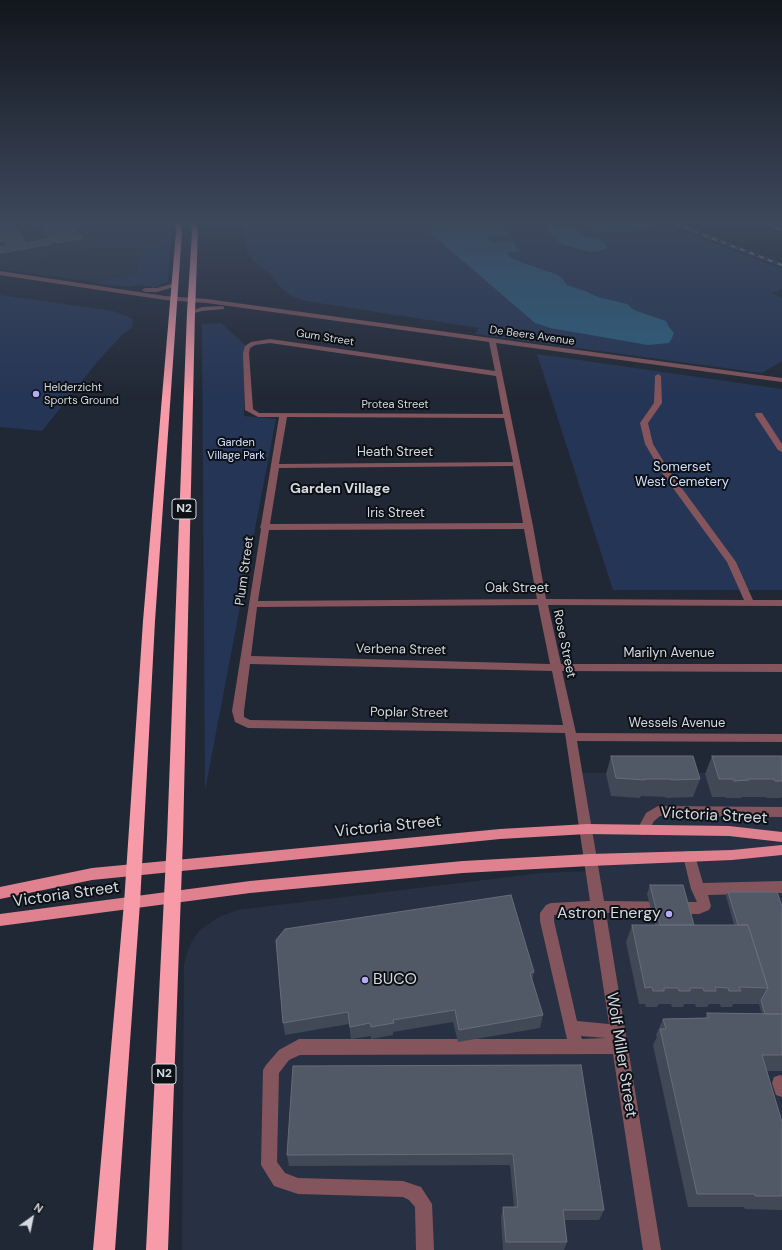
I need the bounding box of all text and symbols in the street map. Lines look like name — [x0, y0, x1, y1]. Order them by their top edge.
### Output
street label: De Beers Avenue — [489, 323, 575, 349]
street label: Gum Street — [295, 327, 355, 349]
place label: Helderzicht Sports Ground — [44, 381, 119, 407]
marker: Helderzicht Sports Ground — [31, 389, 41, 399]
street label: Protea Street — [361, 398, 429, 412]
park label: Garden Village Park — [207, 436, 265, 462]
street label: Heath Street — [357, 445, 433, 461]
park label: Somerset West Cemetery — [635, 460, 729, 491]
district label: Garden Village — [290, 481, 390, 497]
road number: N2 — [172, 499, 196, 519]
street label: Iris Street — [367, 506, 425, 522]
street label: Plum Street — [232, 535, 258, 607]
street label: Oak Street — [485, 581, 549, 597]
street label: Rose Street — [549, 609, 579, 679]
street label: Verbena Street — [356, 641, 446, 659]
street label: Marilyn Avenue — [623, 646, 715, 662]
street label: Poplar Street — [370, 705, 448, 721]
street label: Wessels Avenue — [629, 716, 725, 732]
street label: Victoria Street — [660, 804, 768, 828]
street label: Victoria Street — [334, 812, 442, 842]
street label: Victoria Street — [12, 878, 120, 912]
place label: Astron Energy — [557, 904, 661, 924]
marker: Astron Energy — [664, 909, 674, 919]
place label: BUCO — [373, 970, 417, 990]
marker: BUCO — [360, 975, 370, 985]
street label: Wolf Miller Street — [602, 991, 640, 1119]
road number: N2 — [152, 1064, 176, 1084]
north arrow — [12, 1198, 52, 1238]
text: N — [31, 1200, 46, 1216]

